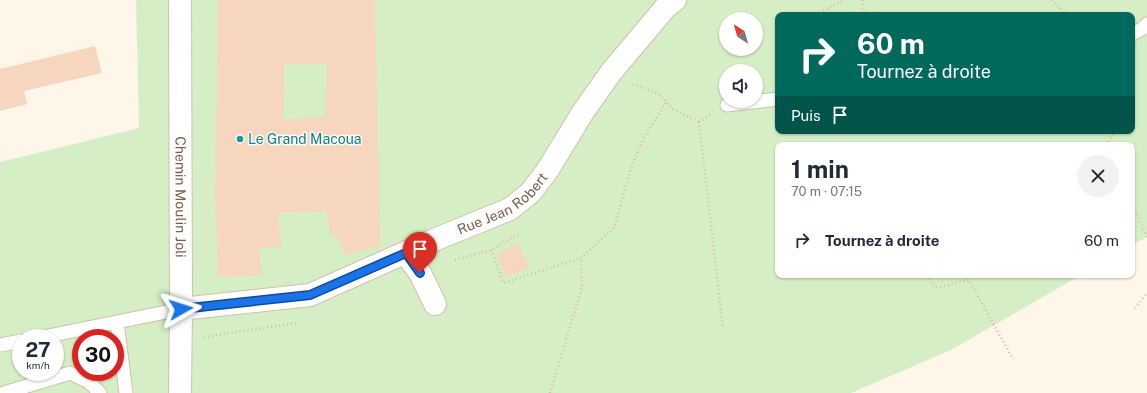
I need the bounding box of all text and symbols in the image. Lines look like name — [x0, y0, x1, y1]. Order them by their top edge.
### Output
north arrow — [719, 12, 763, 56]
map controls — [719, 12, 763, 108]
text: 60 m — [857, 27, 925, 60]
icon: right — [791, 28, 843, 80]
text: Tournez à droite — [857, 61, 991, 82]
button: sound — [719, 64, 763, 108]
icon: arrive — [829, 104, 851, 126]
text: Puis — [791, 107, 821, 124]
place label: Le Grand Macoua — [248, 131, 362, 147]
marker: Le Grand Macoua — [235, 134, 245, 144]
street label: Chemin Moulin Joli — [172, 136, 189, 258]
text: 1 min — [791, 155, 849, 183]
button: close — [1077, 155, 1119, 197]
street label: Rue Jean Robert — [455, 169, 551, 238]
text: 70 m · 07:15 — [791, 184, 862, 199]
icon: right — [791, 229, 813, 251]
pin — [403, 232, 437, 273]
text: Tournez à droite — [825, 232, 939, 249]
text: 60 m — [1084, 232, 1119, 249]
icon: arrive — [409, 238, 431, 260]
position arrow — [160, 288, 202, 330]
speed limit sign: 30 — [72, 329, 124, 381]
text: 27 — [25, 338, 51, 362]
text: km/h — [26, 359, 50, 371]

